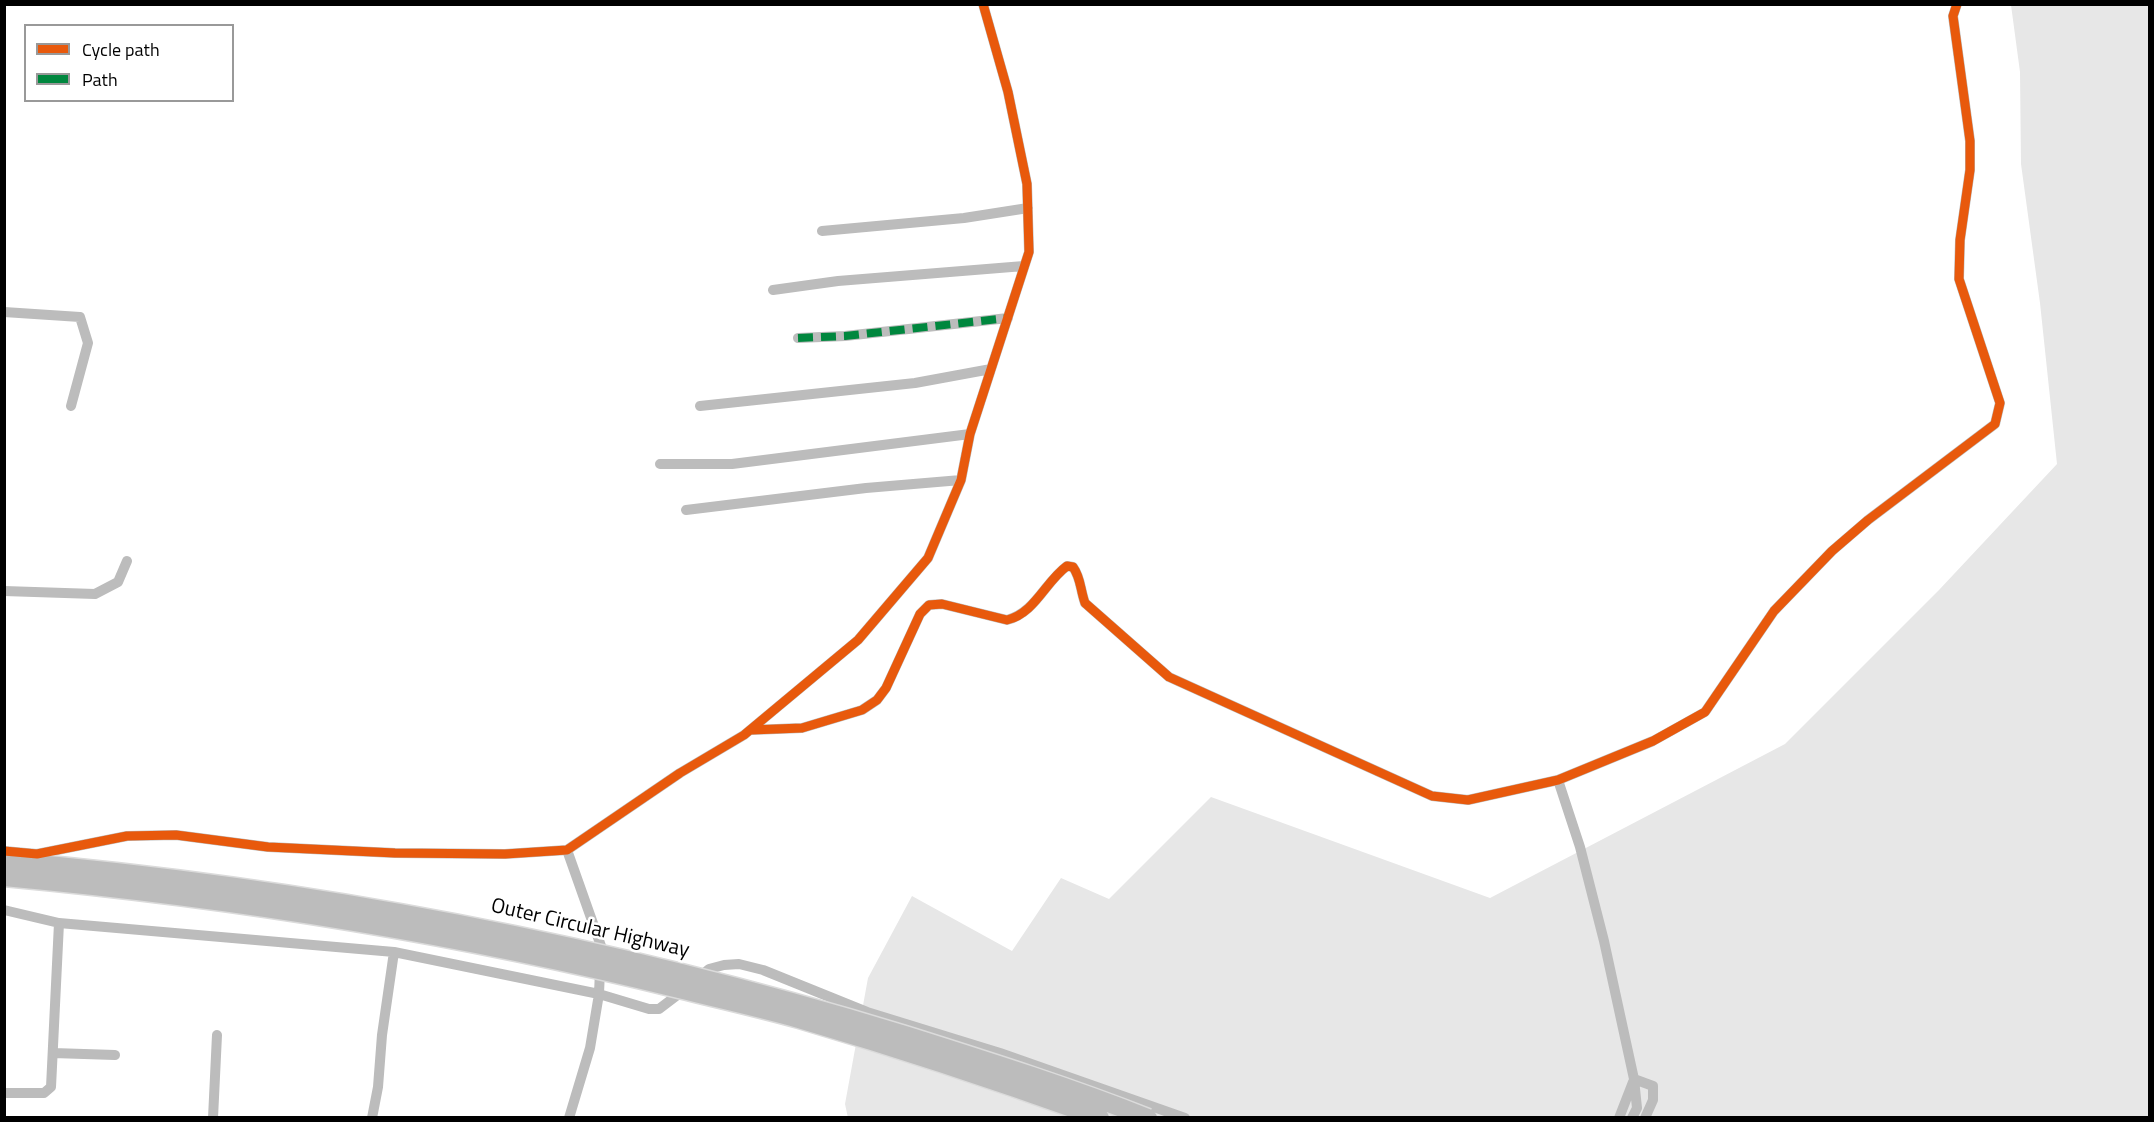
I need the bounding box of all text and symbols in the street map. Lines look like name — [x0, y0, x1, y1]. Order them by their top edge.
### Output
legend — [24, 24, 234, 102]
text: Cycle path — [82, 36, 160, 63]
text: Path — [82, 66, 118, 93]
street label: Outer Circular Highway — [488, 894, 692, 964]

